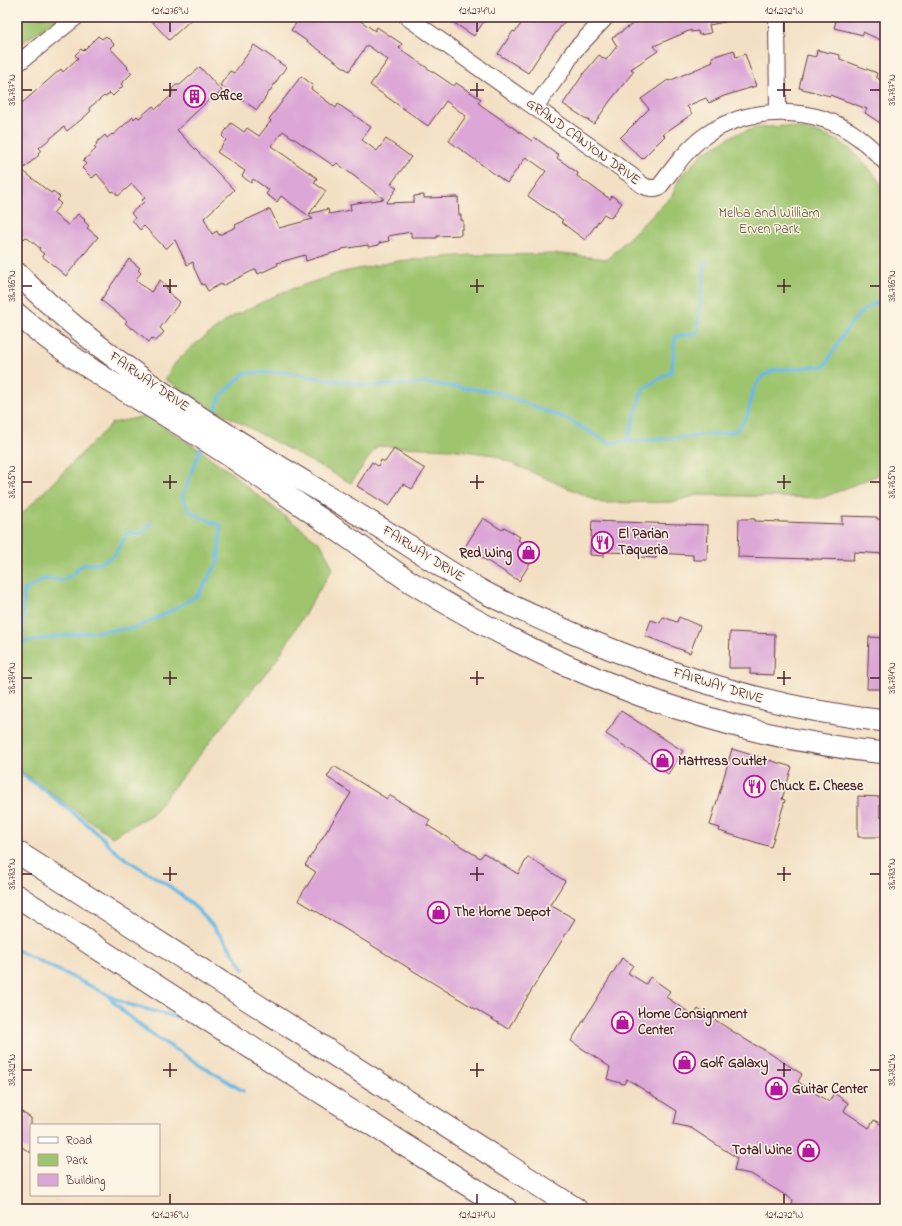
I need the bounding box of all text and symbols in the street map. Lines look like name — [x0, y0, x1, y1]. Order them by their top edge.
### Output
text: 121.276°W — [151, 4, 189, 19]
text: 121.274°W — [458, 4, 496, 19]
text: 121.272°W — [765, 4, 803, 19]
text: 38.787°N — [5, 74, 20, 106]
text: 38.787°N — [885, 74, 900, 106]
building icon: Office — [181, 83, 207, 109]
place label: Office — [210, 86, 243, 107]
street label: GRAND CANYON DRIVE — [521, 93, 645, 191]
park label: Melba and William Erven Park — [718, 203, 820, 240]
text: 38.786°N — [5, 270, 20, 302]
text: 38.786°N — [885, 270, 900, 302]
street label: FAIRWAY DRIVE — [104, 346, 193, 417]
text: 38.785°N — [5, 465, 20, 498]
text: 38.785°N — [885, 465, 900, 498]
street label: FAIRWAY DRIVE — [377, 520, 468, 588]
place label: El Parian Taqueria — [618, 524, 669, 561]
restaurant icon: El Parian Taqueria — [590, 529, 616, 555]
shop icon: Red Wing — [515, 540, 541, 566]
place label: Red Wing — [458, 543, 513, 566]
text: 38.784°N — [5, 662, 20, 694]
street label: FAIRWAY DRIVE — [669, 662, 766, 710]
text: 38.784°N — [885, 662, 900, 694]
shop icon: Mattress Outlet — [650, 748, 676, 774]
place label: Mattress Outlet — [678, 751, 767, 772]
restaurant icon: Chuck E. Cheese — [741, 773, 767, 799]
place label: Chuck E. Cheese — [770, 776, 864, 797]
text: 38.783°N — [5, 858, 20, 890]
text: 38.783°N — [885, 858, 900, 890]
shop icon: The Home Depot — [426, 899, 452, 925]
place label: The Home Depot — [454, 902, 551, 923]
place label: Home Consignment Center — [638, 1004, 748, 1041]
shop icon: Home Consignment Center — [610, 1009, 636, 1035]
shop icon: Golf Galaxy — [672, 1050, 698, 1076]
place label: Golf Galaxy — [700, 1053, 769, 1076]
text: 38.782°N — [5, 1054, 20, 1086]
text: 38.782°N — [885, 1054, 900, 1086]
shop icon: Guitar Center — [764, 1076, 790, 1102]
place label: Guitar Center — [792, 1079, 868, 1100]
legend — [30, 1124, 160, 1196]
text: Road — [66, 1132, 92, 1150]
shop icon: Total Wine — [795, 1137, 821, 1163]
place label: Total Wine — [732, 1140, 793, 1161]
text: Park — [66, 1152, 88, 1170]
text: Building — [65, 1172, 105, 1191]
text: 121.276°W — [151, 1208, 189, 1223]
text: 121.274°W — [458, 1208, 496, 1223]
text: 121.272°W — [765, 1208, 803, 1223]

